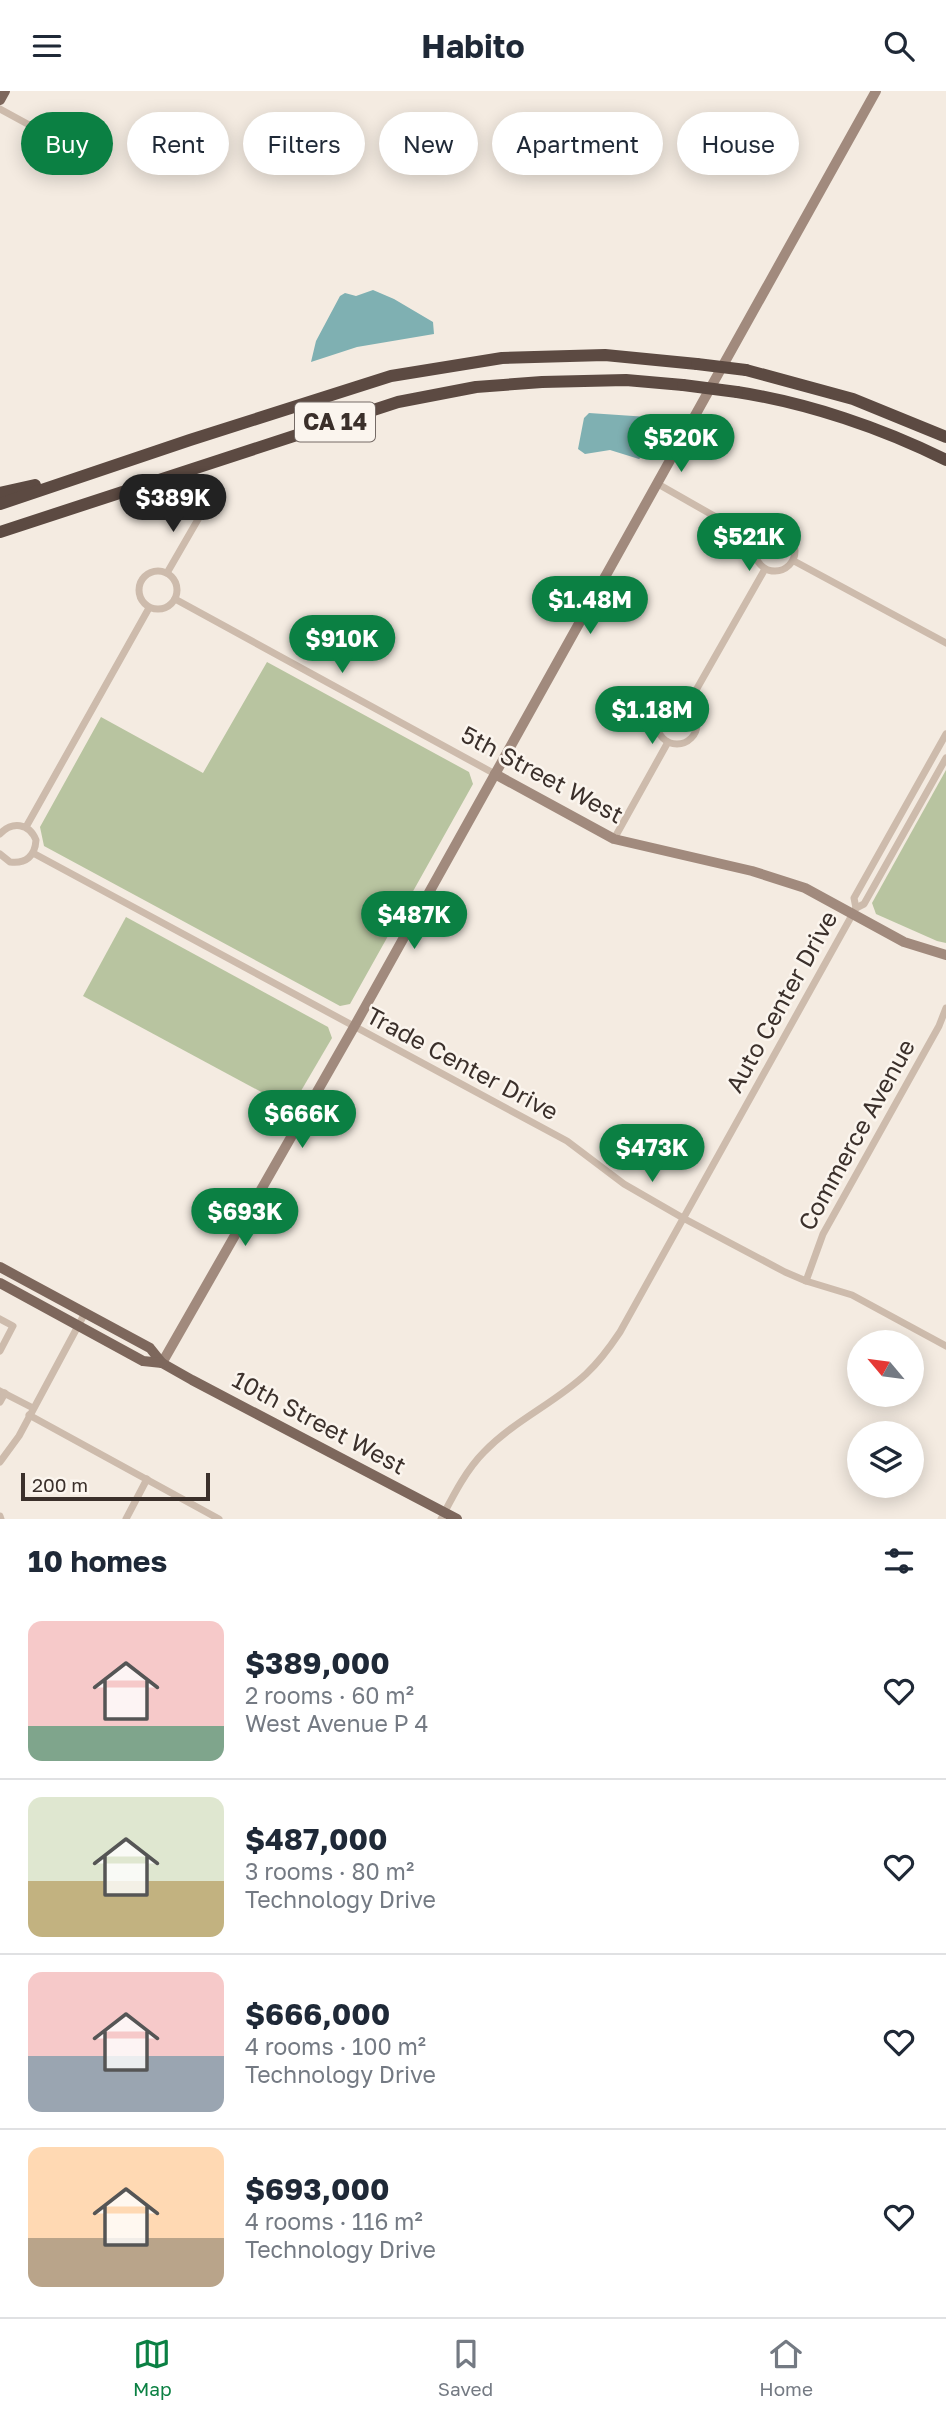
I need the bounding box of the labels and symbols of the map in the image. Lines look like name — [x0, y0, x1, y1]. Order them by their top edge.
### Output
road number: CA 14 — [295, 403, 375, 441]
pin: $520K — [632, 415, 730, 474]
pin: $389K — [124, 475, 222, 534]
pin: $521K — [700, 513, 798, 573]
pin: $1.48M — [533, 577, 647, 636]
pin: $910K — [293, 615, 391, 675]
pin: $1.18M — [595, 687, 709, 746]
street label: 5th Street West — [457, 719, 629, 829]
pin: $487K — [365, 891, 463, 951]
street label: Auto Center Drive — [719, 905, 843, 1097]
street label: Trade Center Drive — [362, 1000, 564, 1126]
street label: Commerce Avenue — [791, 1034, 920, 1235]
pin: $666K — [253, 1091, 351, 1150]
pin: $473K — [603, 1125, 701, 1184]
pin: $693K — [196, 1189, 294, 1248]
north arrow — [847, 1330, 924, 1407]
street label: 10th Street West — [228, 1364, 411, 1480]
scale bar — [21, 1470, 210, 1502]

